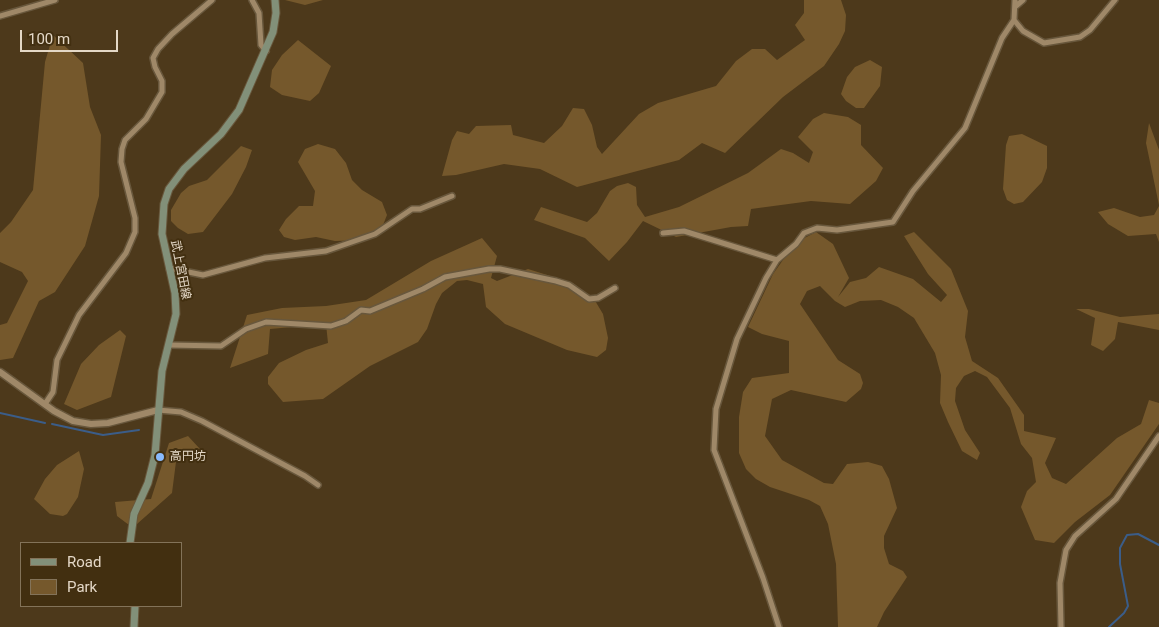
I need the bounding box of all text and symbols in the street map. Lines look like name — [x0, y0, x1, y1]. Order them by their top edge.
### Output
scale bar — [22, 20, 120, 52]
text: 100 m — [28, 30, 70, 48]
street label: 武上宮田線 — [167, 239, 193, 301]
place label: 高円坊 — [170, 450, 206, 464]
marker: 高円坊 — [154, 451, 166, 463]
legend — [20, 542, 182, 607]
text: Road — [67, 553, 101, 571]
text: Park — [67, 578, 97, 596]

